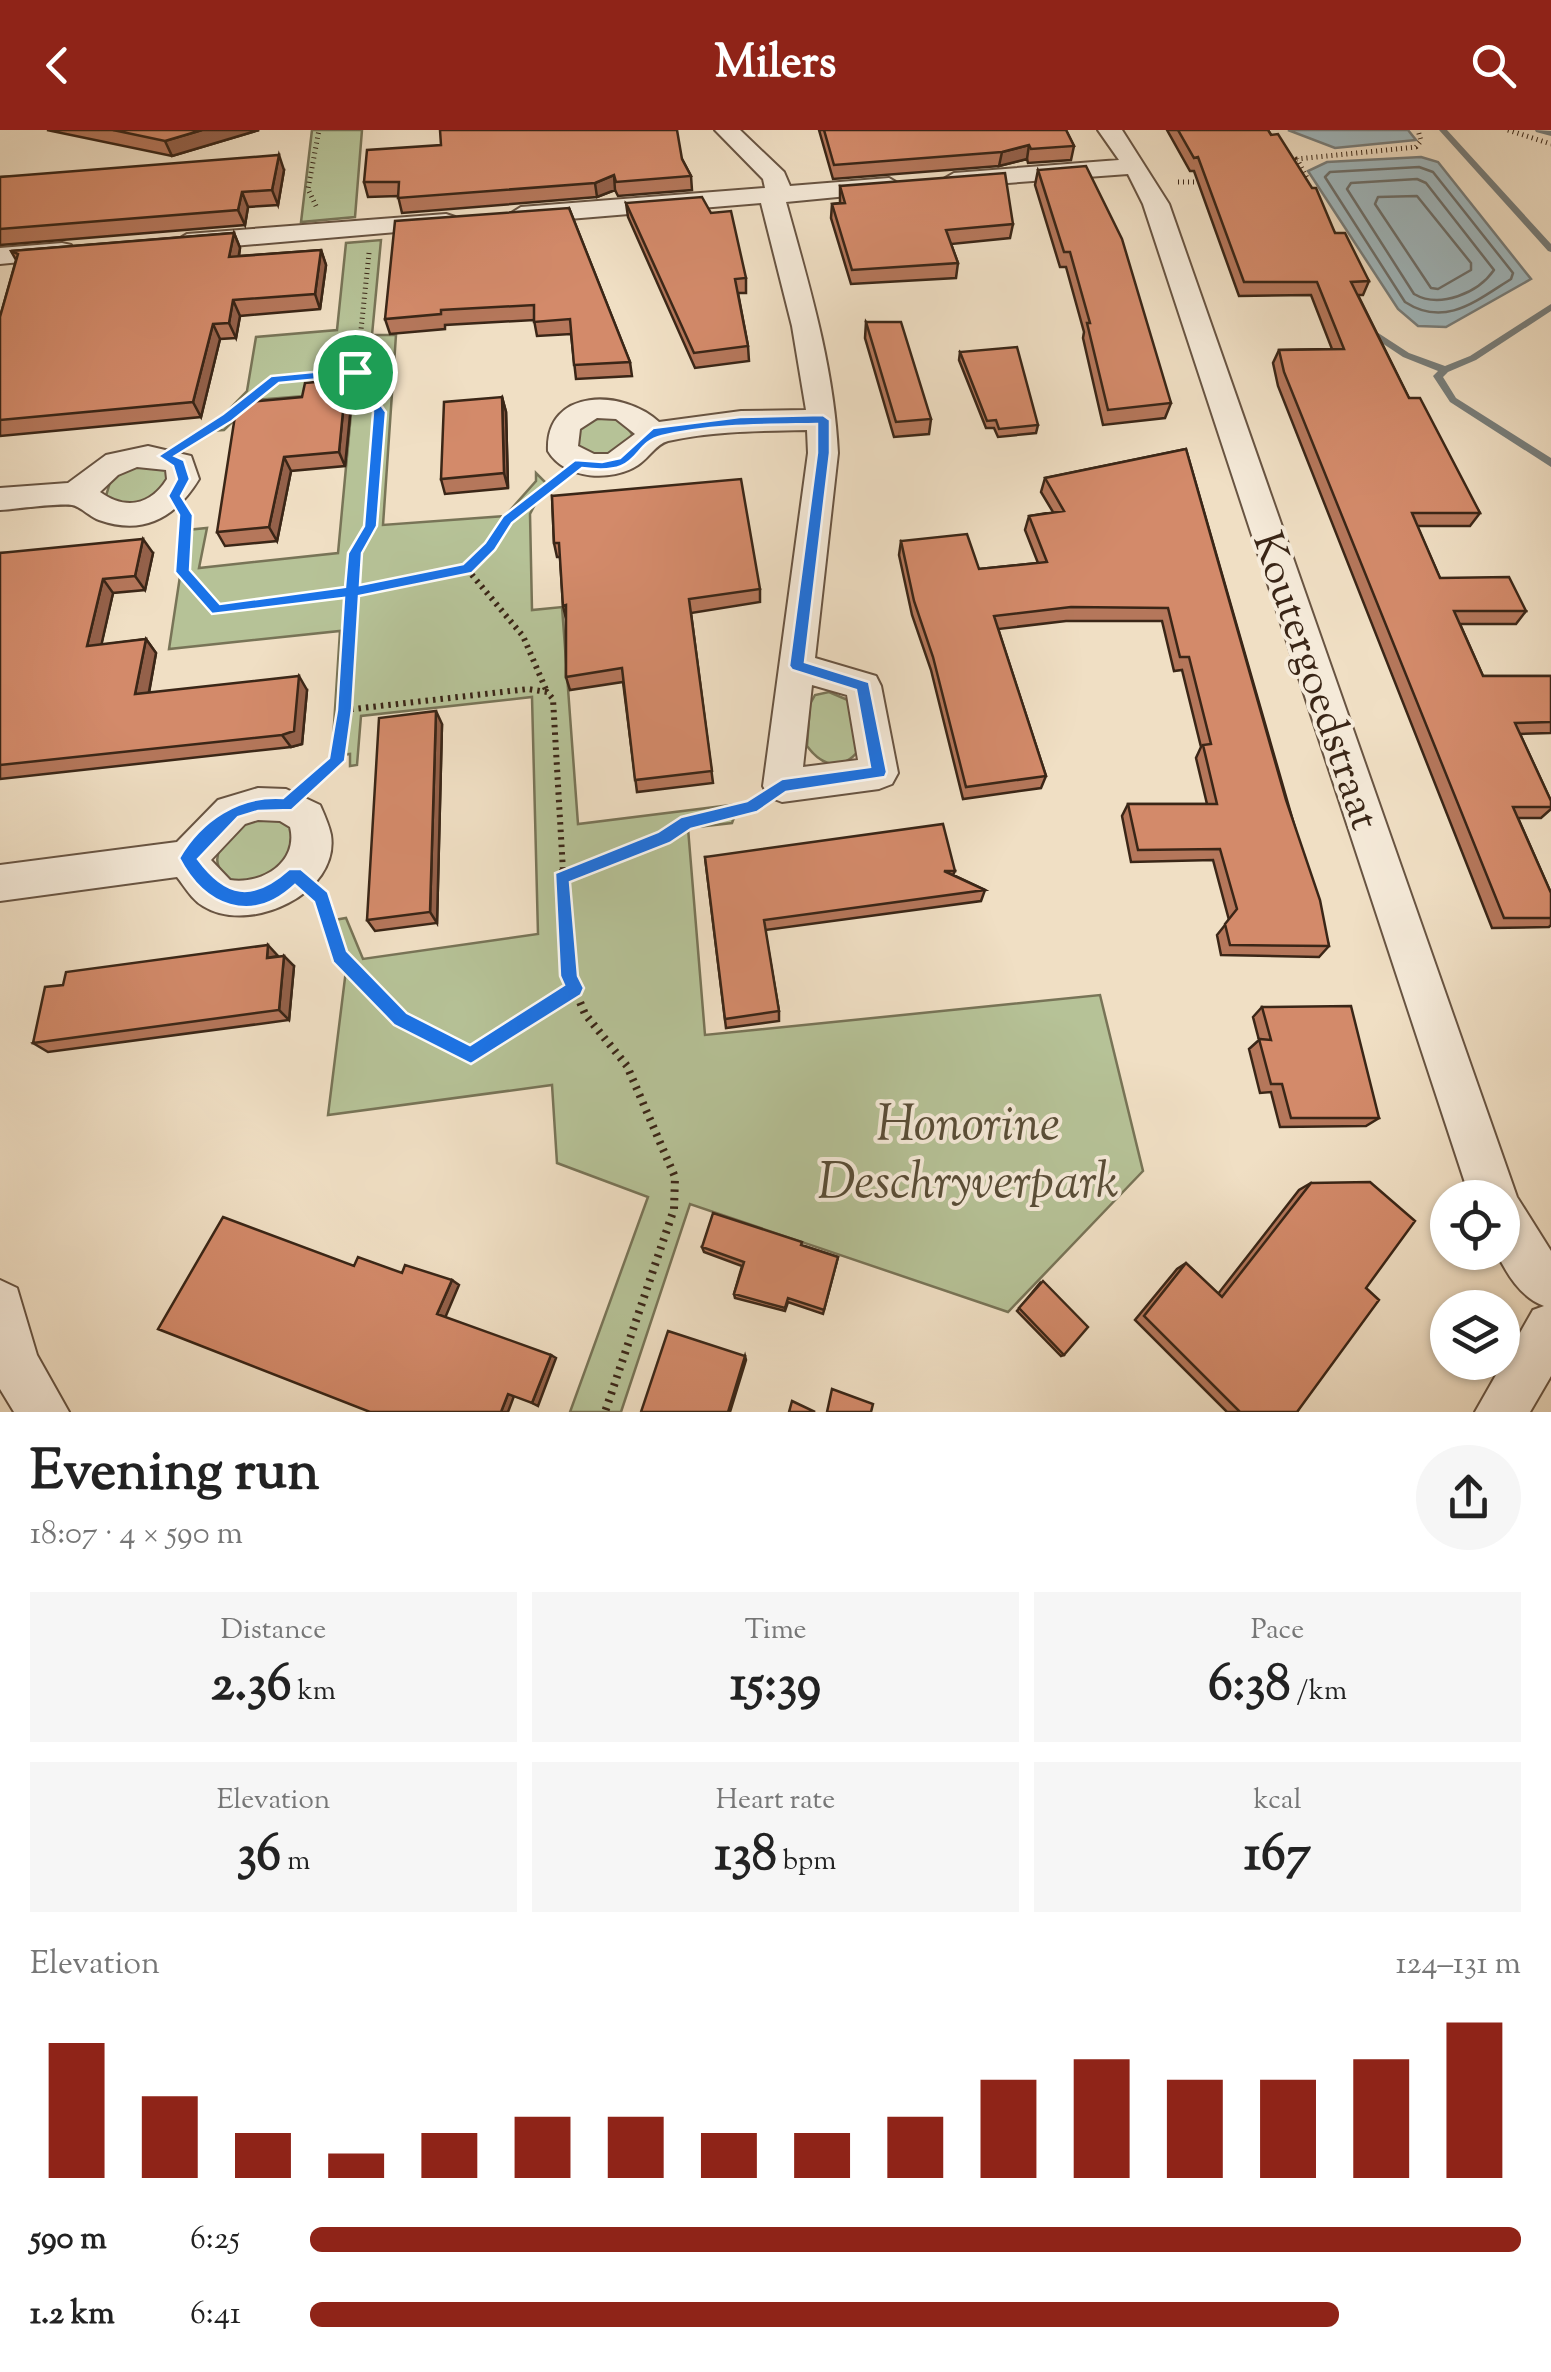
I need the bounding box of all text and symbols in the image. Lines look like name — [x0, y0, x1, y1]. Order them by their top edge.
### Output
text: Milers — [715, 33, 836, 98]
icon: back — [30, 38, 85, 93]
icon: search — [1466, 38, 1521, 93]
pin — [313, 330, 398, 415]
icon: arrive — [328, 345, 383, 400]
street label: Koutergoedstraat — [1234, 525, 1392, 839]
park label: Honorine Deschryverpark — [817, 1091, 1119, 1221]
map controls — [1430, 1180, 1520, 1380]
button: locate — [1430, 1180, 1520, 1270]
button: layers — [1430, 1290, 1520, 1380]
text: Evening run — [30, 1435, 319, 1514]
button: share — [1416, 1445, 1521, 1550]
text: 18:07 · 4 × 590 m — [30, 1512, 243, 1558]
text: Distance — [221, 1611, 326, 1651]
text: Time — [744, 1611, 807, 1651]
text: Pace — [1251, 1611, 1304, 1651]
text: 2.36 — [211, 1651, 292, 1723]
text: 15:39 — [730, 1651, 821, 1723]
text: 6:38 — [1208, 1651, 1290, 1723]
text: km — [292, 1672, 336, 1712]
text: /km — [1290, 1672, 1347, 1712]
text: Elevation — [217, 1781, 330, 1821]
text: Heart rate — [716, 1781, 835, 1821]
text: kcal — [1253, 1781, 1302, 1821]
text: 36 — [237, 1821, 281, 1893]
text: 138 — [715, 1821, 777, 1893]
text: 167 — [1244, 1821, 1311, 1893]
text: m — [281, 1842, 310, 1882]
text: bpm — [777, 1842, 836, 1882]
text: Elevation — [30, 1942, 160, 1988]
text: 124–131 m — [1396, 1942, 1521, 1988]
text: 590 m — [30, 2217, 107, 2263]
text: 6:25 — [190, 2217, 240, 2263]
text: 1.2 km — [30, 2292, 115, 2338]
text: 6:41 — [190, 2292, 241, 2338]

